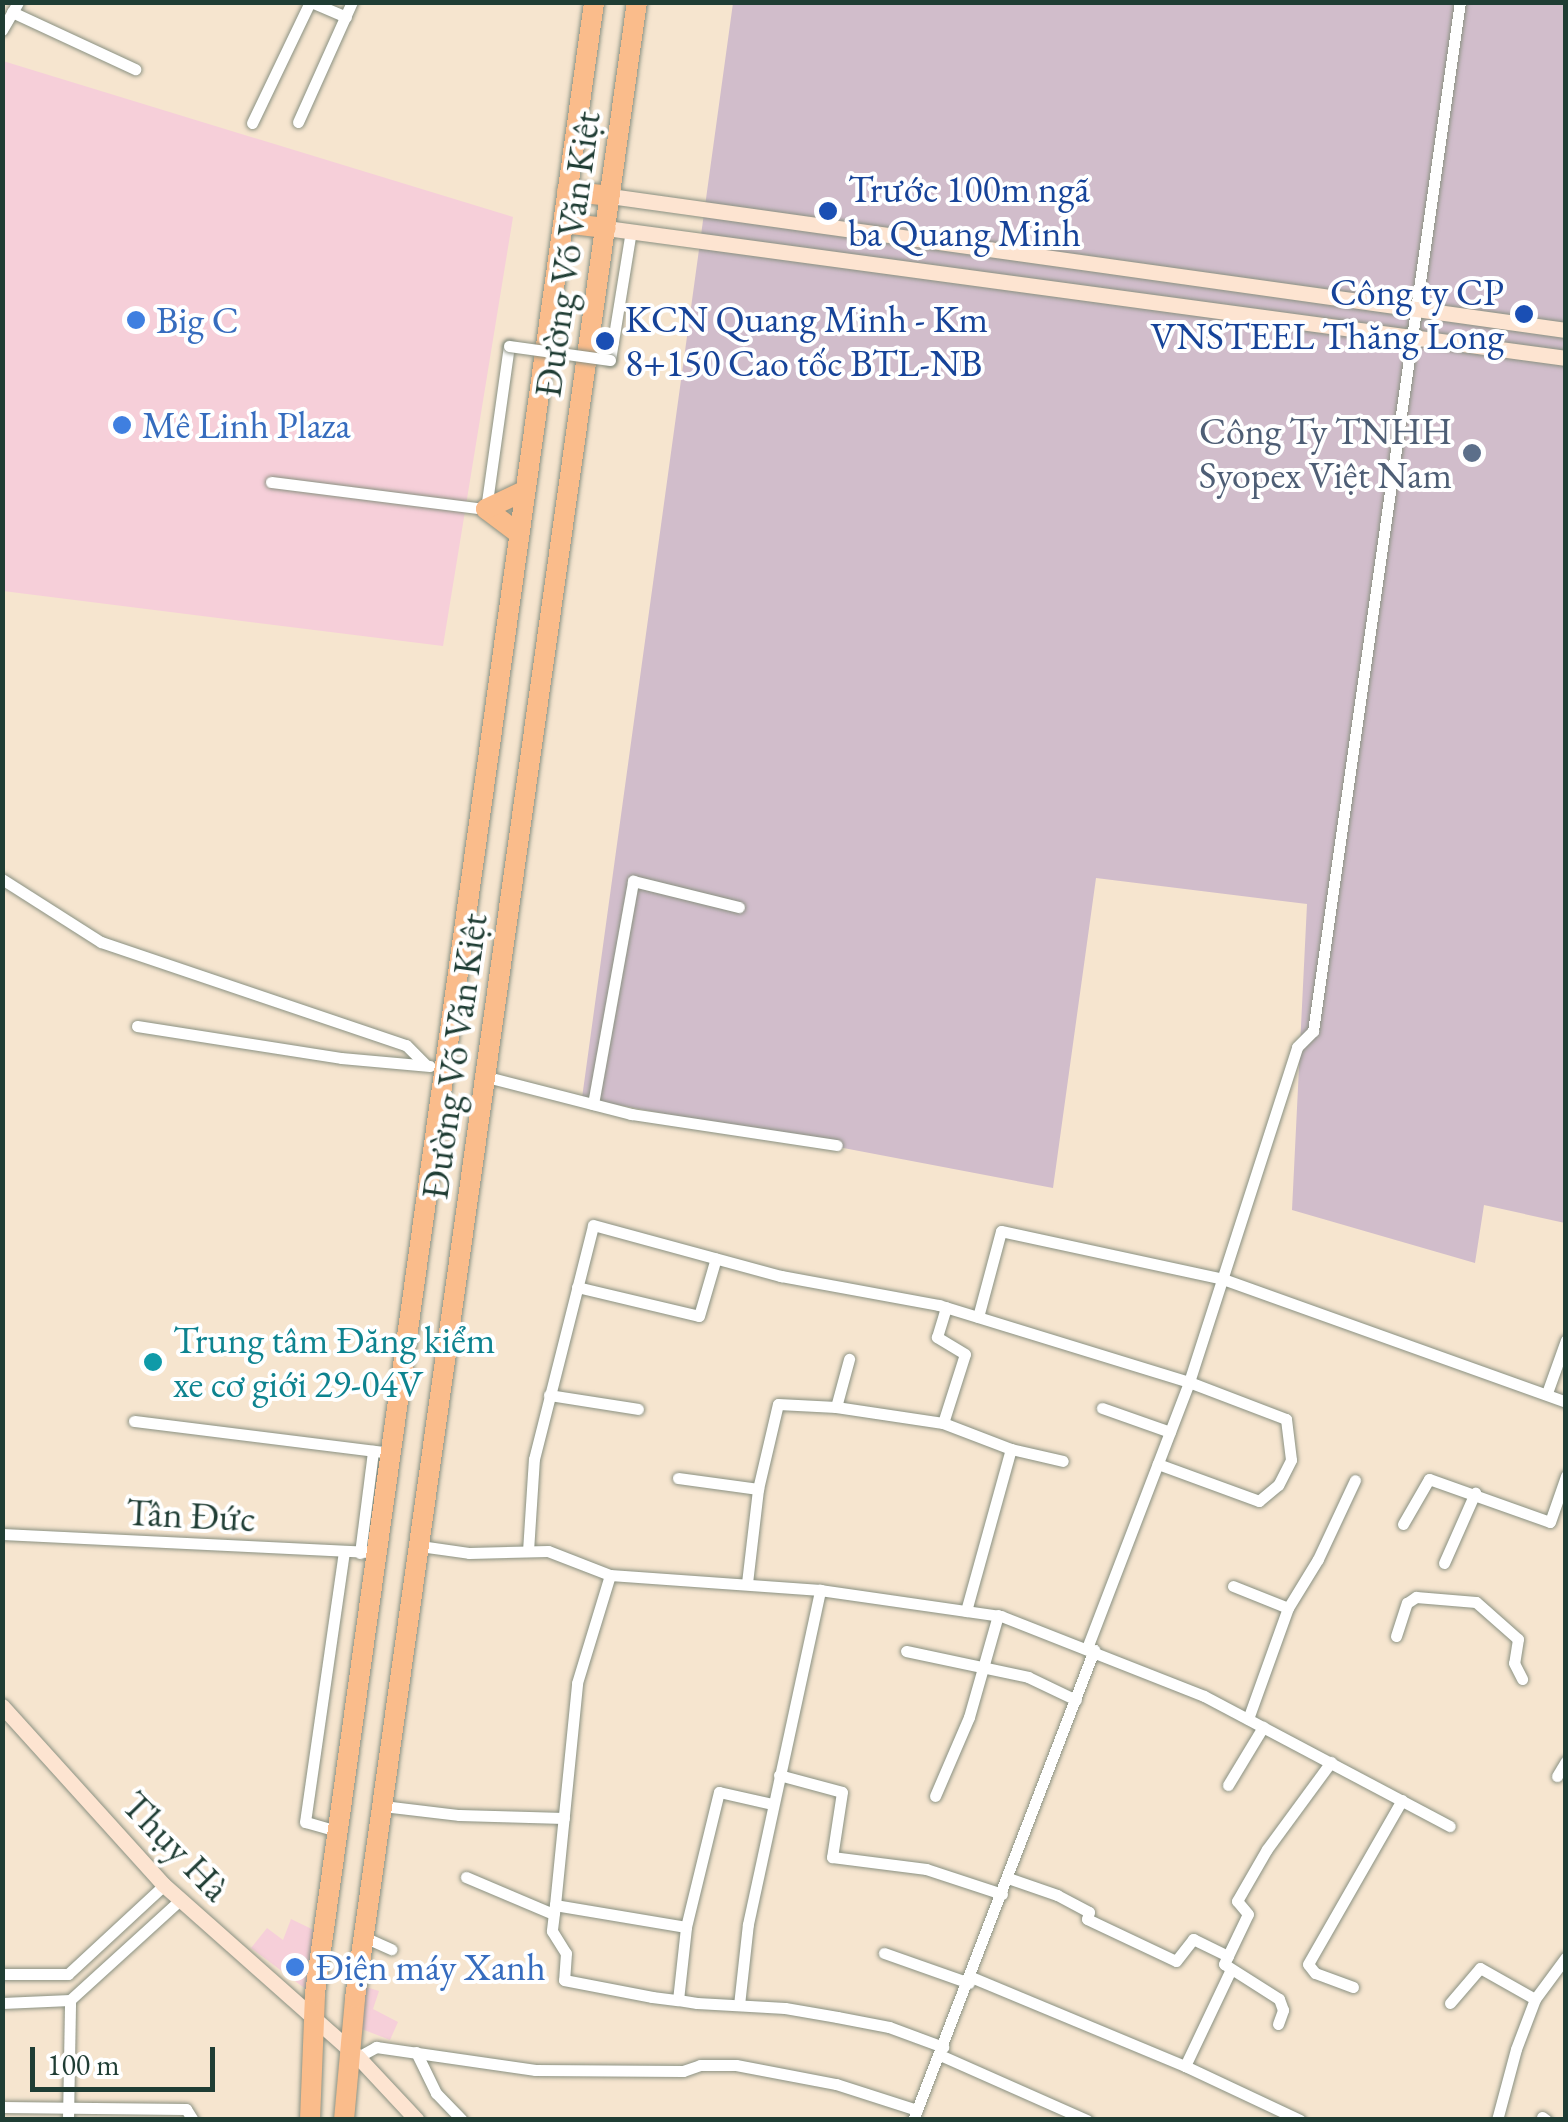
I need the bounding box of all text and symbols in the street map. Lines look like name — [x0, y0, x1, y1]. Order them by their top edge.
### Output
street label: Đường Võ Văn Kiệt — [524, 108, 610, 400]
place label: Trước 100m ngã ba Quang Minh — [848, 166, 1090, 255]
marker: Trước 100m ngã ba Quang Minh — [817, 200, 839, 222]
place label: Công ty CP VNSTEEL Thăng Long — [1151, 269, 1504, 358]
place label: KCN Quang Minh - Km 8+150 Cao tốc BTL-NB — [625, 296, 988, 386]
place label: Big C — [156, 297, 239, 343]
marker: Công ty CP VNSTEEL Thăng Long — [1513, 303, 1535, 325]
marker: Big C — [125, 309, 147, 331]
marker: KCN Quang Minh - Km 8+150 Cao tốc BTL-NB — [594, 330, 616, 352]
place label: Mê Linh Plaza — [142, 402, 351, 448]
place label: Công Ty TNHH Syopex Việt Nam — [1199, 408, 1452, 498]
marker: Mê Linh Plaza — [111, 414, 133, 436]
marker: Công Ty TNHH Syopex Việt Nam — [1461, 442, 1483, 464]
street label: Đường Võ Văn Kiệt — [411, 910, 497, 1202]
place label: Trung tâm Đăng kiểm xe cơ giới 29-04V — [173, 1317, 495, 1406]
marker: Trung tâm Đăng kiểm xe cơ giới 29-04V — [142, 1351, 164, 1373]
street label: Tân Đức — [125, 1489, 257, 1541]
street label: Thụy Hà — [113, 1782, 239, 1910]
place label: Điện máy Xanh — [315, 1944, 546, 1990]
marker: Điện máy Xanh — [284, 1956, 306, 1978]
scale bar — [35, 2027, 220, 2089]
text: 100 m — [47, 2045, 120, 2084]

